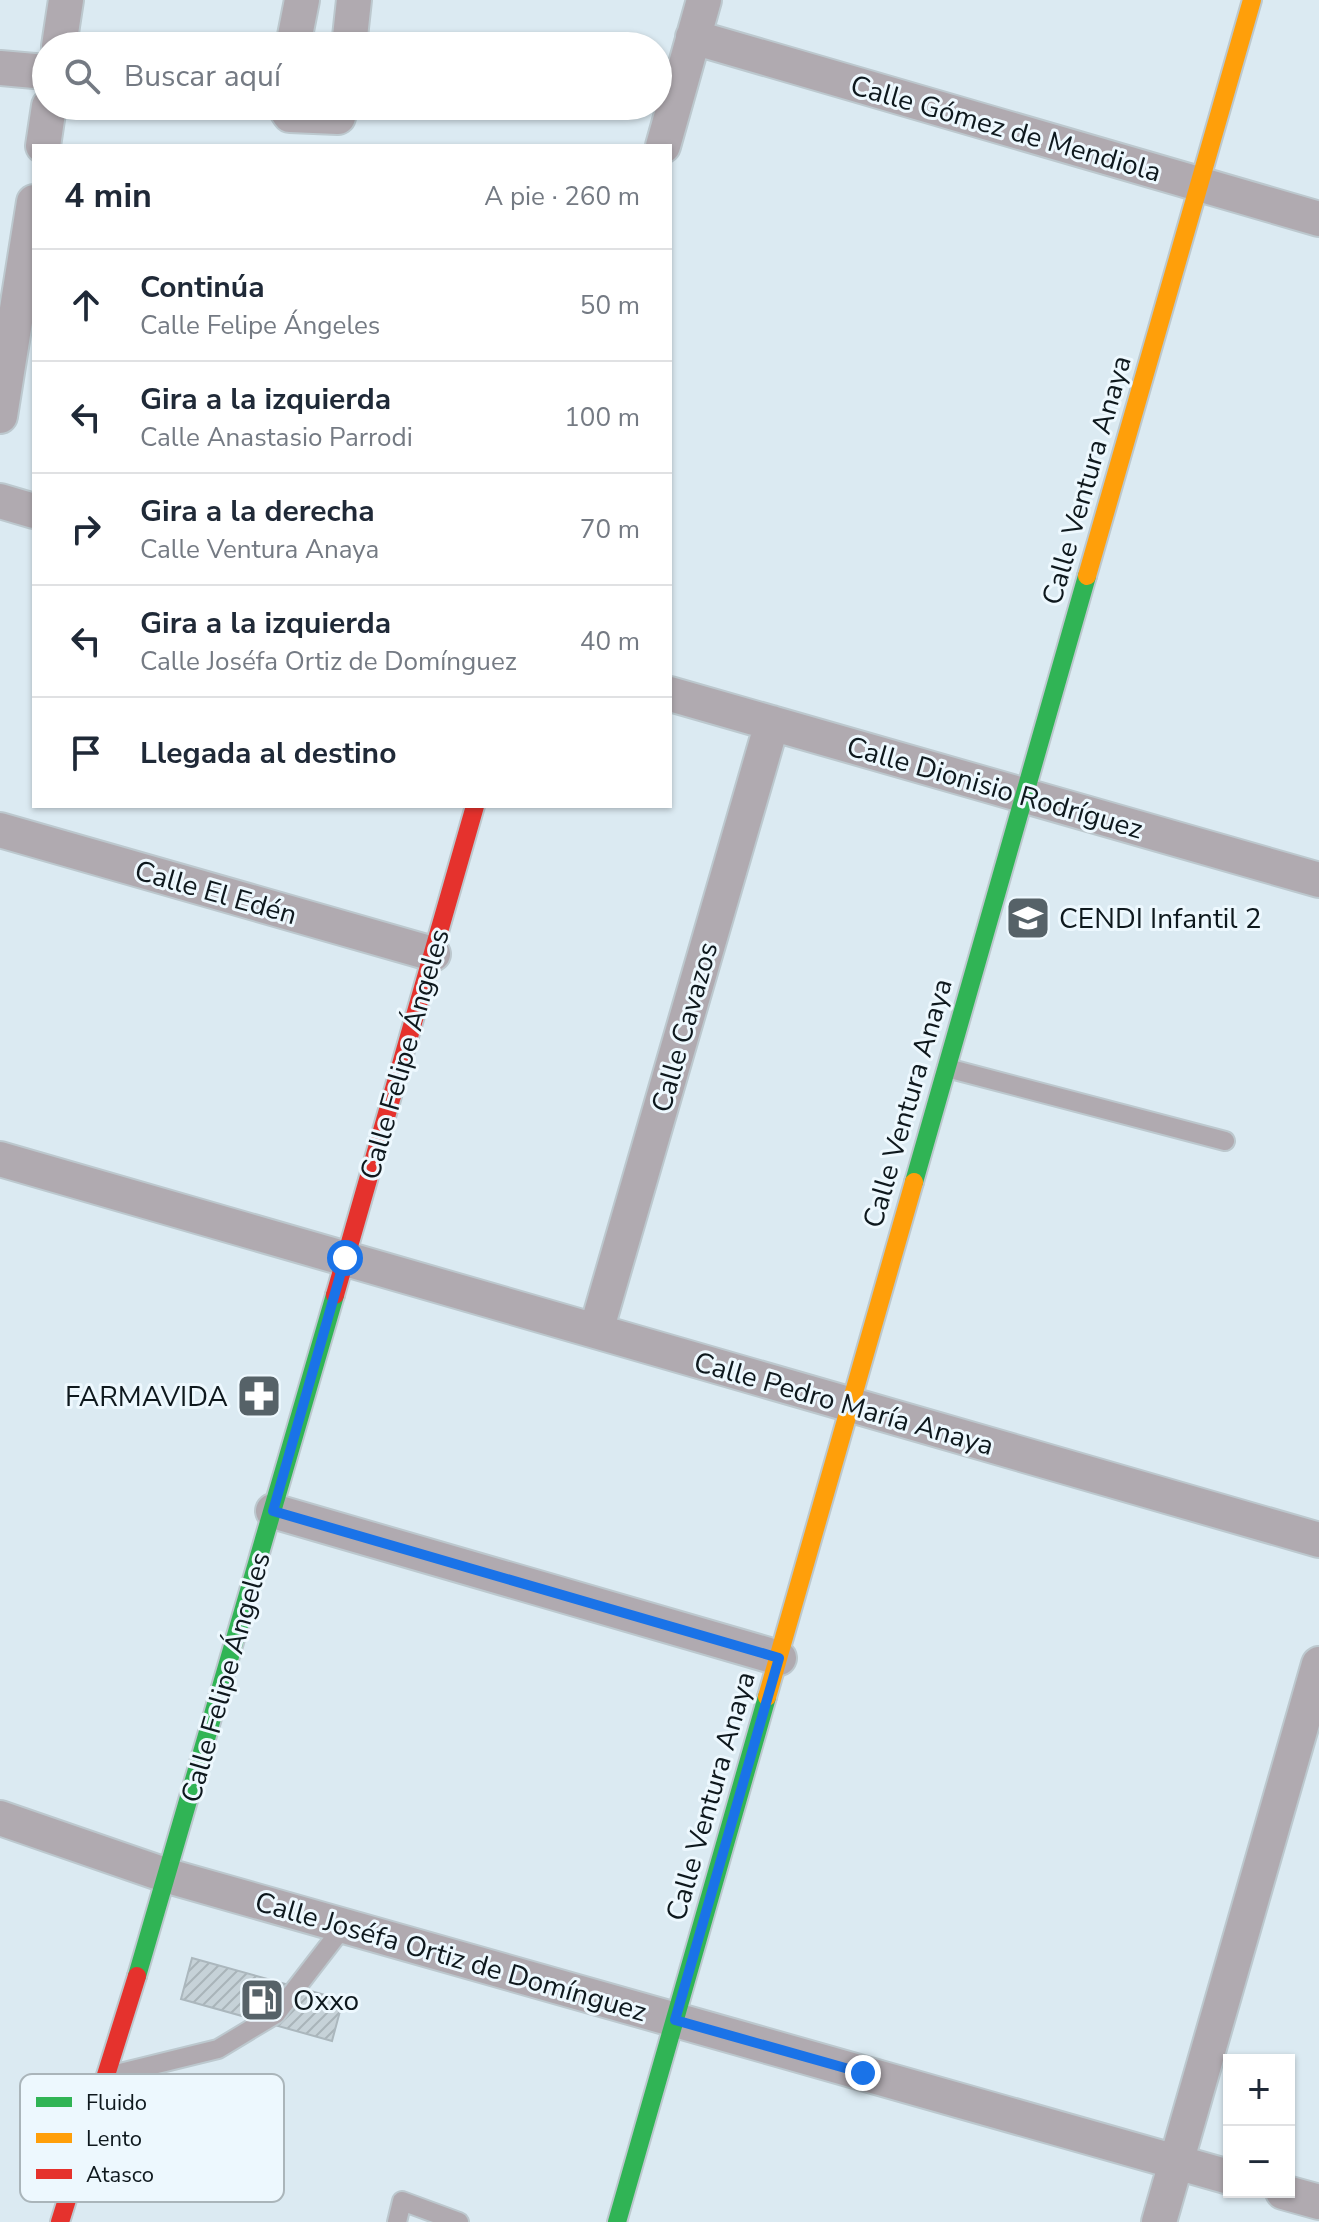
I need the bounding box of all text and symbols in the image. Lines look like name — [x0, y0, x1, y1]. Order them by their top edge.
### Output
search box — [32, 32, 672, 120]
icon: search — [60, 54, 104, 98]
text: Buscar aquí — [124, 56, 281, 97]
street label: Calle Gómez de Mendiola — [846, 66, 1165, 192]
text: 4 min — [64, 173, 152, 219]
text: A pie · 260 m — [484, 179, 640, 214]
text: Continúa — [140, 267, 265, 308]
icon: ahead — [64, 283, 108, 327]
text: 50 m — [580, 288, 640, 323]
text: Calle Felipe Ángeles — [140, 308, 380, 343]
street label: Calle Ventura Anaya — [1033, 351, 1141, 609]
text: Gira a la izquierda — [140, 379, 391, 420]
icon: left — [64, 395, 108, 439]
text: 100 m — [564, 400, 640, 435]
text: Calle Anastasio Parrodi — [140, 420, 413, 455]
text: Gira a la derecha — [140, 491, 375, 532]
icon: right — [64, 507, 108, 551]
text: 70 m — [580, 512, 640, 547]
text: Calle Ventura Anaya — [140, 532, 379, 567]
text: Gira a la izquierda — [140, 603, 391, 644]
icon: left — [64, 619, 108, 663]
text: 40 m — [580, 624, 640, 659]
text: Calle Joséfa Ortiz de Domínguez — [140, 644, 517, 679]
street label: Calle Dionisio Rodríguez — [842, 727, 1147, 848]
icon: arrive — [64, 731, 108, 775]
text: Llegada al destino — [140, 733, 396, 774]
street label: Calle El Edén — [130, 852, 301, 934]
school or university icon: CENDI Infantil 2 — [1004, 894, 1052, 942]
place label: CENDI Infantil 2 — [1059, 900, 1262, 938]
street label: Calle Felipe Ángeles — [351, 925, 459, 1184]
street label: Calle Cavazos — [643, 938, 727, 1117]
street label: Calle Ventura Anaya — [854, 974, 962, 1232]
route start — [327, 1240, 363, 1276]
street label: Calle Pedro María Anaya — [689, 1343, 998, 1465]
pharmacy icon: FARMAVIDA — [235, 1372, 283, 1420]
place label: FARMAVIDA — [65, 1378, 228, 1416]
street label: Calle Felipe Ángeles — [172, 1548, 280, 1807]
street label: Calle Ventura Anaya — [657, 1667, 765, 1925]
street label: Calle Joséfa Ortiz de Domínguez — [250, 1883, 651, 2031]
fuel station icon: Oxxo — [238, 1976, 286, 2024]
place label: Oxxo — [293, 1982, 359, 2020]
map controls — [1223, 2054, 1295, 2198]
button: + — [1223, 2054, 1295, 2126]
route end — [845, 2055, 881, 2091]
legend — [20, 2074, 284, 2202]
text: Fluido — [86, 2088, 147, 2118]
text: Lento — [86, 2124, 142, 2154]
button: − — [1223, 2126, 1295, 2198]
text: Atasco — [86, 2160, 154, 2190]

